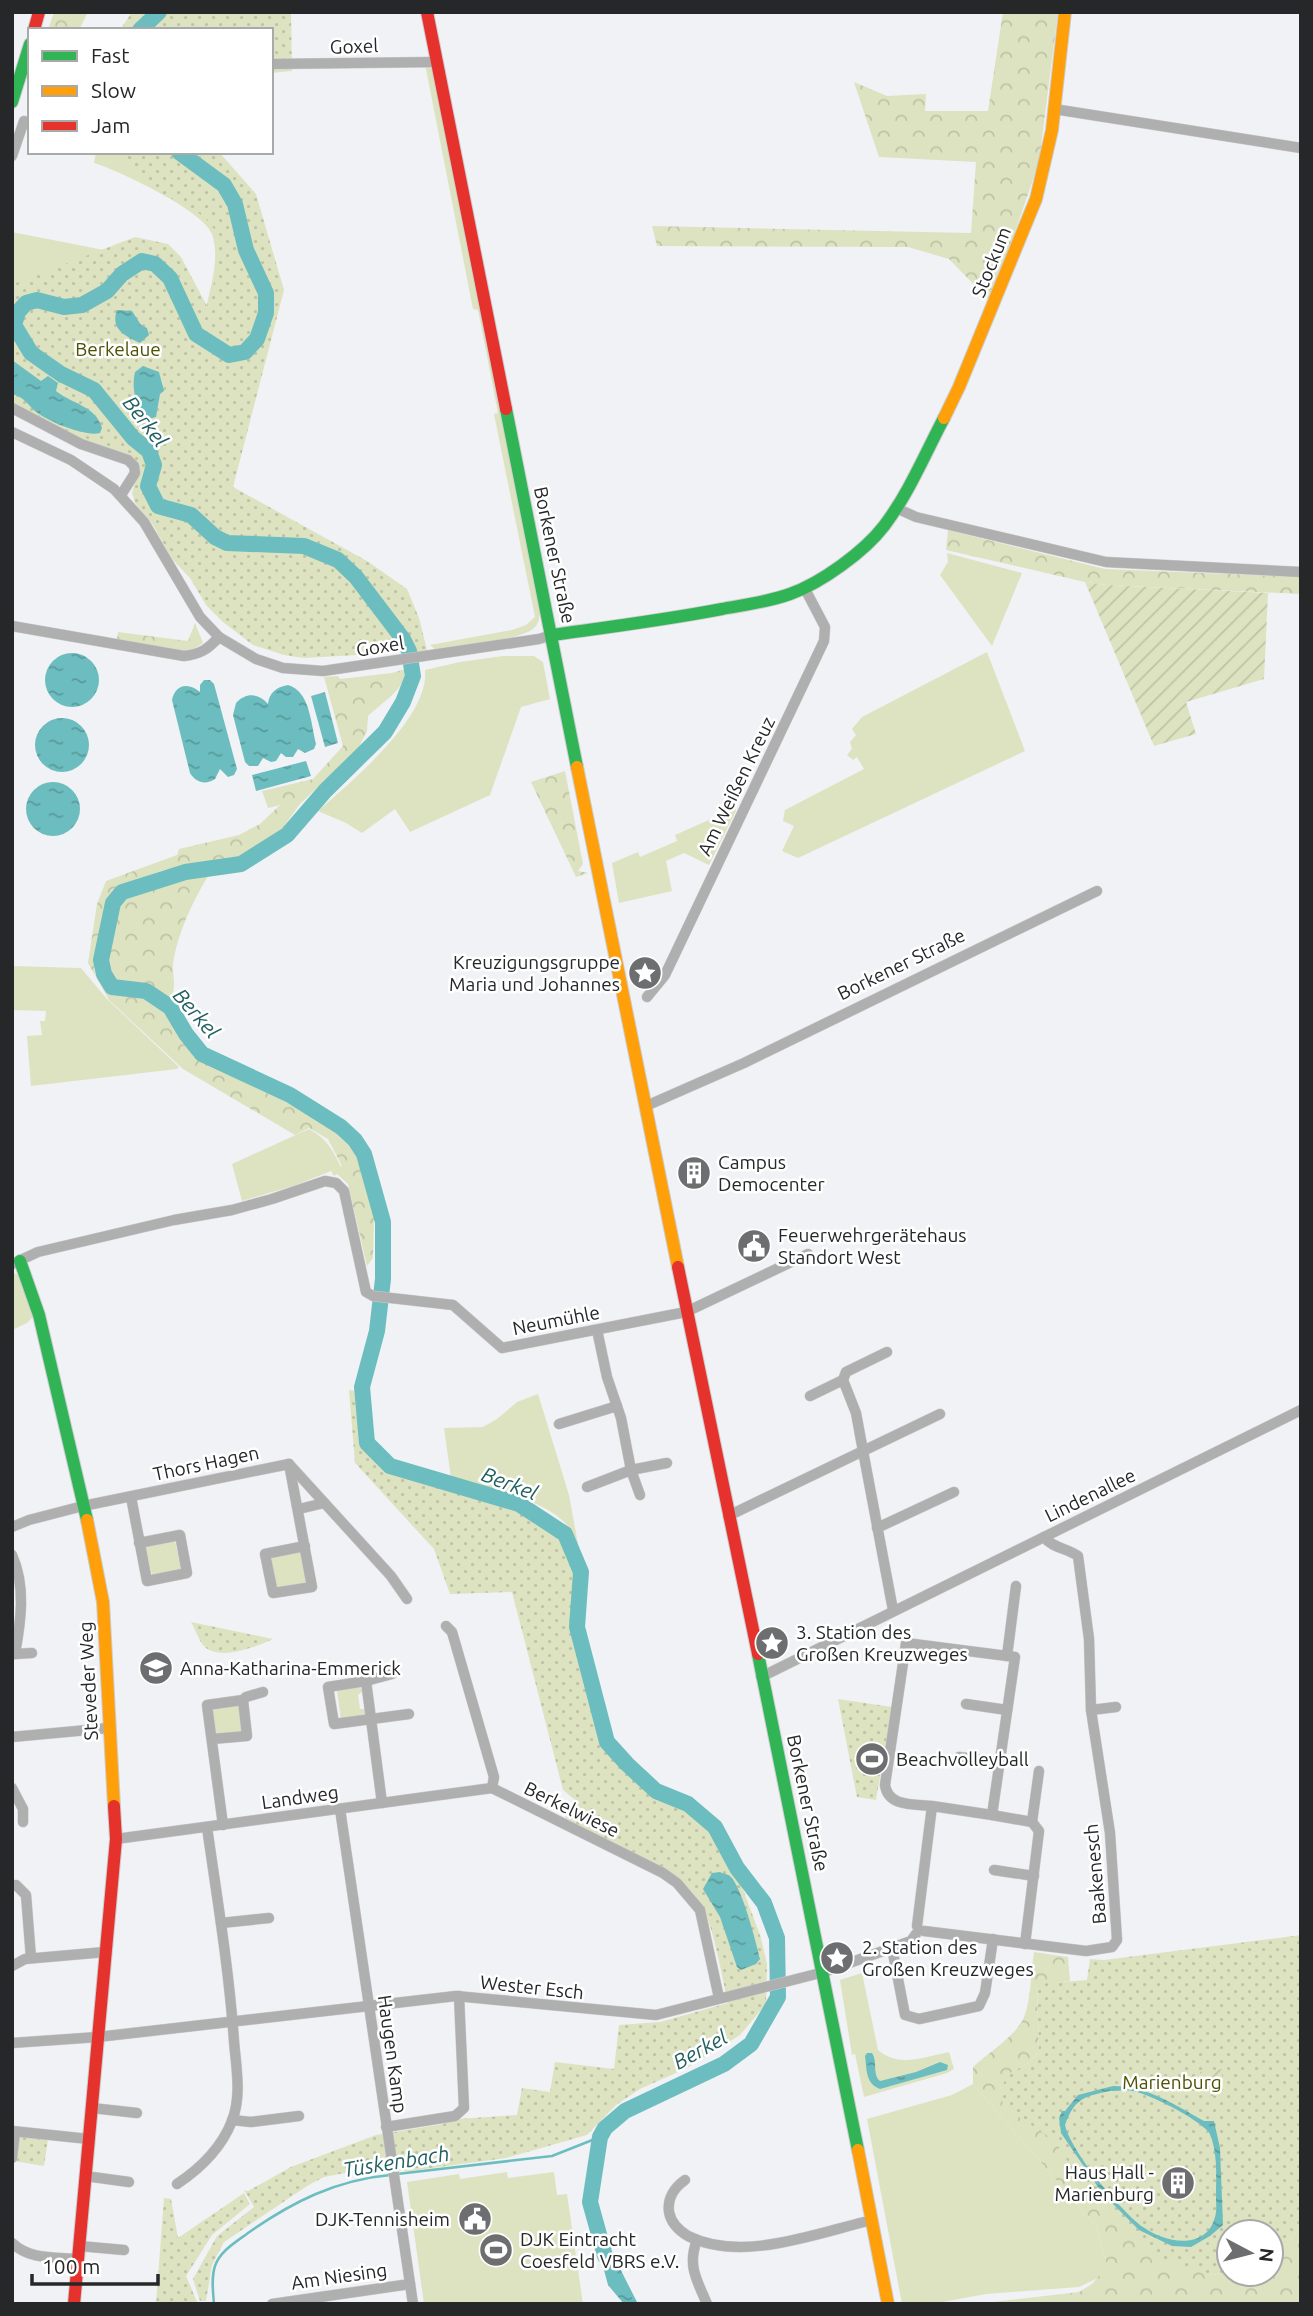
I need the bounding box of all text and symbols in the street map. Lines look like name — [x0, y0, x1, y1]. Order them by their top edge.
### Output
legend — [28, 28, 273, 154]
street label: Goxel — [329, 34, 379, 58]
text: Fast — [91, 43, 129, 67]
text: Slow — [91, 78, 136, 102]
text: Jam — [91, 113, 130, 137]
street label: Stockum — [967, 223, 1015, 301]
park label: Berkelaue — [75, 338, 161, 360]
water label: Berkel — [119, 391, 173, 451]
street label: Borkener Straße — [530, 485, 580, 625]
street label: Goxel — [354, 631, 406, 661]
street label: Am Weißen Kreuz — [693, 713, 779, 859]
street label: Borkener Straße — [834, 924, 968, 1004]
place label: Kreuzigungsgruppe Maria und Johannes — [449, 951, 620, 995]
place icon: Kreuzigungsgruppe Maria und Johannes — [626, 954, 664, 992]
water label: Berkel — [169, 983, 225, 1043]
place label: Campus Democenter — [718, 1151, 825, 1195]
building icon: Campus Democenter — [675, 1154, 713, 1192]
place label: Feuerwehrgerätehaus Standort West — [778, 1224, 967, 1268]
public building icon: Feuerwehrgerätehaus Standort West — [735, 1227, 773, 1265]
street label: Neumühle — [510, 1301, 602, 1339]
street label: Thors Hagen — [151, 1441, 261, 1485]
water label: Berkel — [478, 1461, 542, 1505]
street label: Lindenallee — [1041, 1464, 1139, 1526]
street label: Steveder Weg — [74, 1621, 102, 1741]
place label: 3. Station des Großen Kreuzweges — [796, 1621, 968, 1665]
place icon: 3. Station des Großen Kreuzweges — [753, 1624, 791, 1662]
school or university icon: Anna-Katharina-Emmerick — [137, 1649, 175, 1687]
place label: Anna-Katharina-Emmerick — [180, 1657, 401, 1679]
street label: Borkener Straße — [783, 1733, 833, 1873]
sports icon: Beachvolleyball — [853, 1740, 891, 1778]
place label: Beachvolleyball — [896, 1748, 1029, 1770]
street label: Berkelwiese — [521, 1777, 623, 1841]
street label: Landweg — [260, 1781, 340, 1813]
street label: Baakenesch — [1080, 1823, 1110, 1925]
place label: 2. Station des Großen Kreuzweges — [862, 1936, 1034, 1980]
place icon: 2. Station des Großen Kreuzweges — [818, 1939, 856, 1977]
street label: Wester Esch — [479, 1971, 585, 2003]
street label: Haugen Kamp — [374, 1993, 412, 2115]
water label: Berkel — [669, 2024, 731, 2074]
park label: Marienburg — [1122, 2071, 1222, 2093]
water label: Tüskenbach — [341, 2141, 451, 2181]
place label: Haus Hall - Marienburg — [1054, 2161, 1154, 2205]
building icon: Haus Hall - Marienburg — [1159, 2164, 1197, 2202]
public building icon: DJK-Tennisheim — [456, 2200, 494, 2238]
place label: DJK-Tennisheim — [315, 2208, 450, 2230]
north arrow — [1215, 2218, 1285, 2288]
place label: DJK Eintracht Coesfeld VBRS e.V. — [520, 2228, 679, 2272]
sports icon: DJK Eintracht Coesfeld VBRS e.V. — [477, 2231, 515, 2269]
scale bar — [32, 2242, 158, 2286]
text: N — [1255, 2247, 1279, 2263]
text: 100 m — [42, 2254, 100, 2278]
street label: Am Niesing — [290, 2258, 388, 2294]

